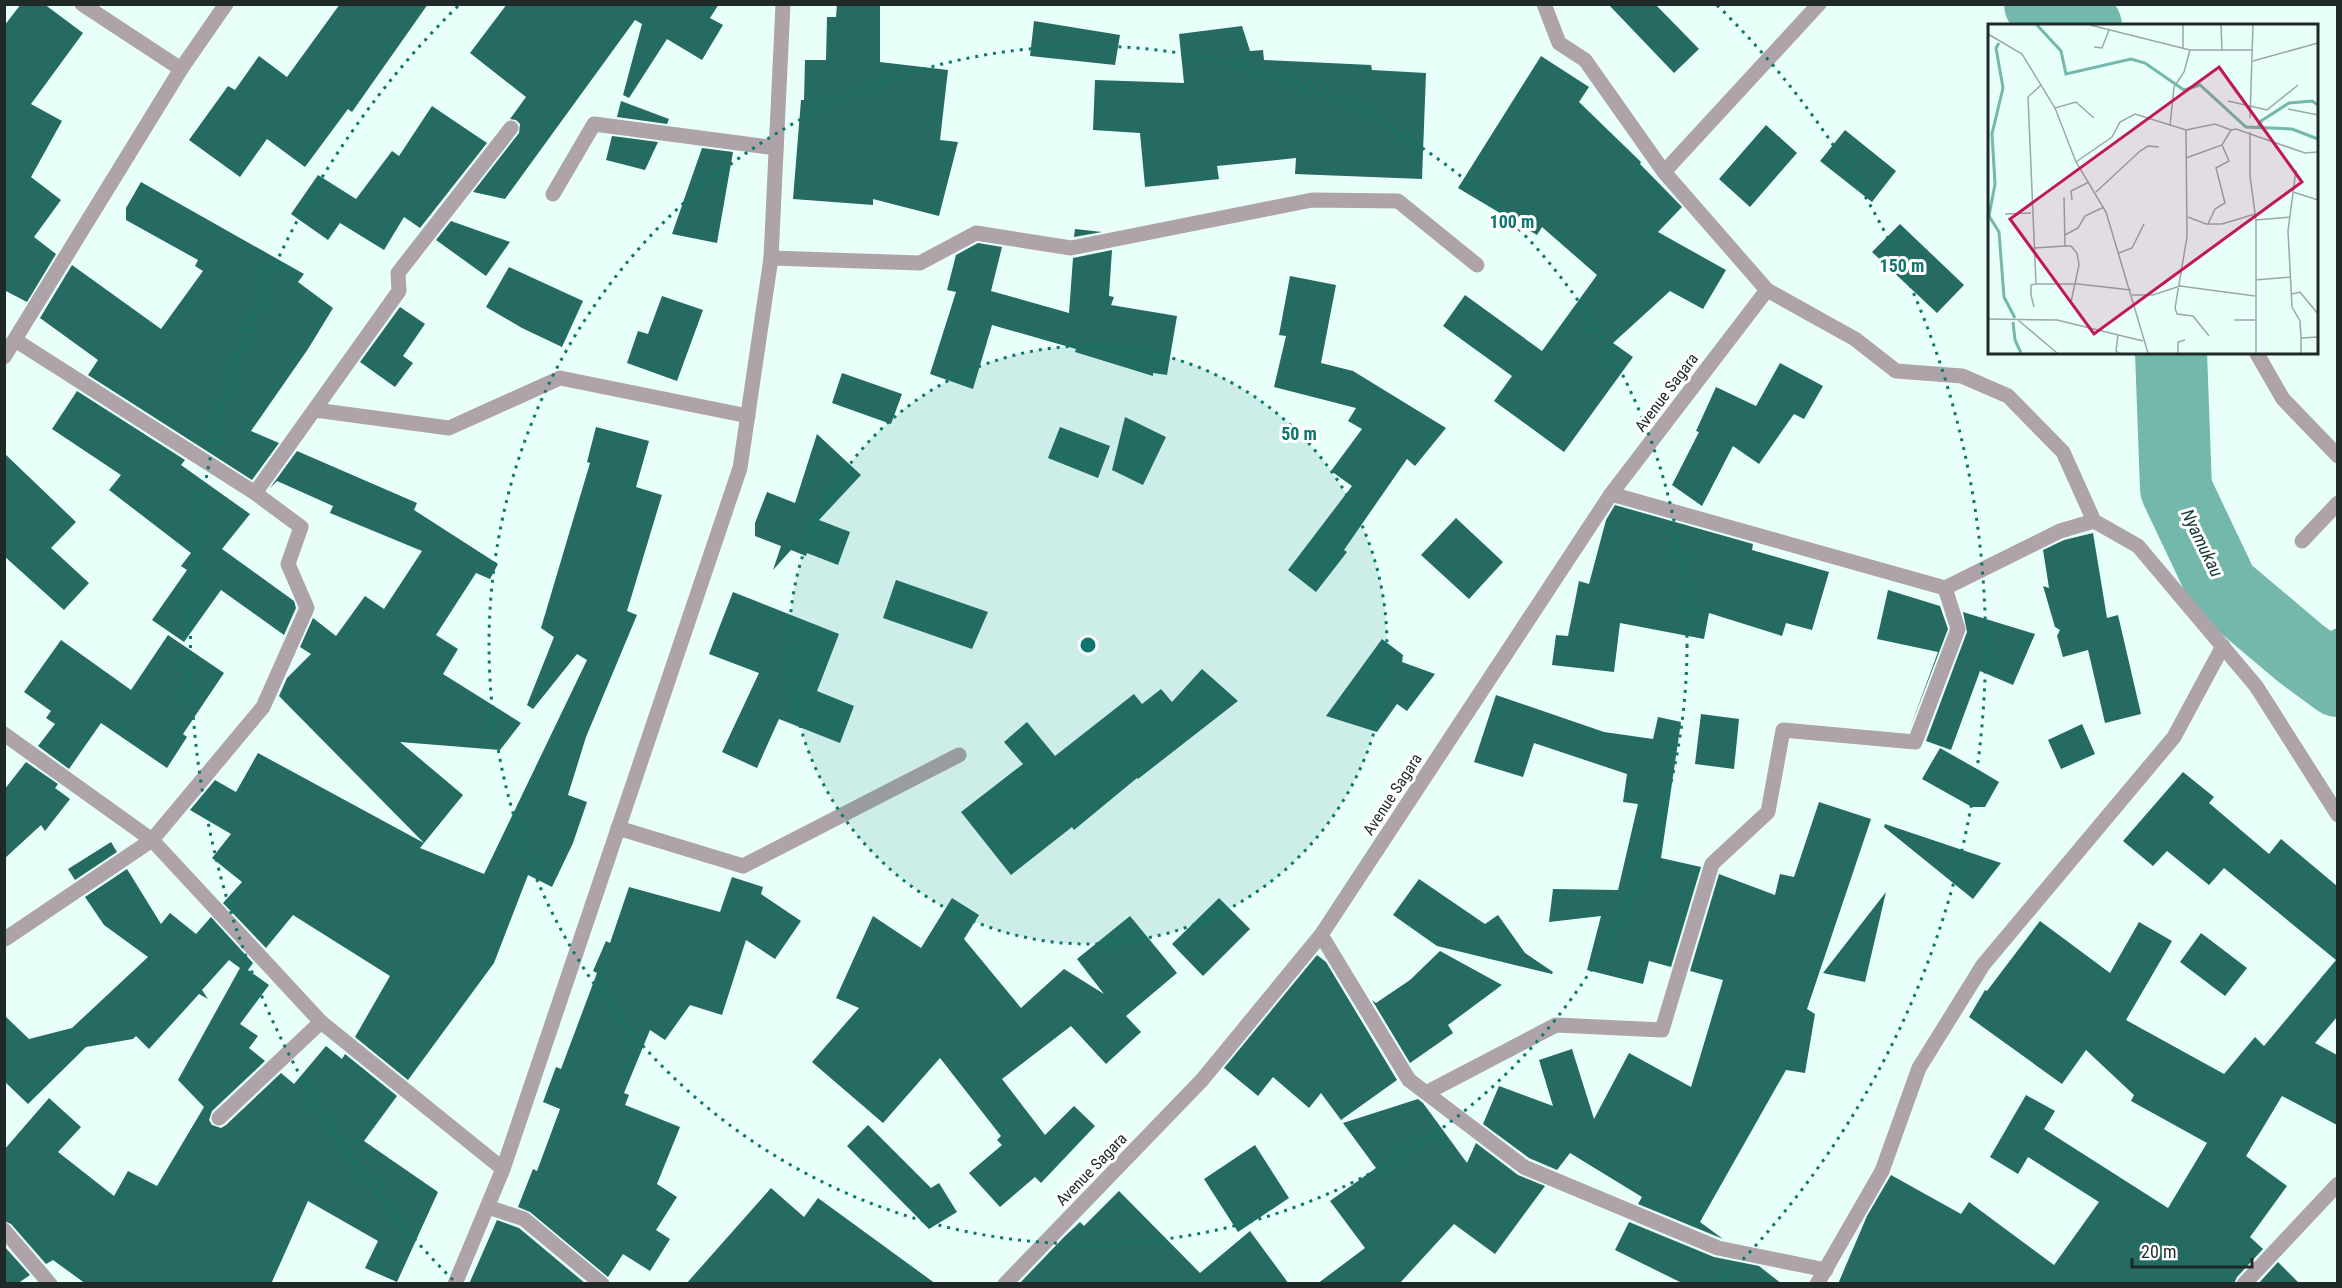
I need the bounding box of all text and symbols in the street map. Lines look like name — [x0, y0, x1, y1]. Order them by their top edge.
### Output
inset map — [1988, 24, 2318, 354]
text: 100 m — [1490, 211, 1534, 232]
text: 150 m — [1880, 255, 1924, 276]
street label: Avenue Sagara — [1631, 349, 1702, 435]
text: 50 m — [1281, 423, 1317, 444]
water label: Nyamukau — [2177, 506, 2228, 581]
centre of rings — [1078, 635, 1098, 655]
street label: Avenue Sagara — [1359, 750, 1426, 839]
street label: Avenue Sagara — [1052, 1129, 1131, 1210]
scale bar — [2132, 1231, 2252, 1269]
text: 20 m — [2141, 1241, 2176, 1262]

